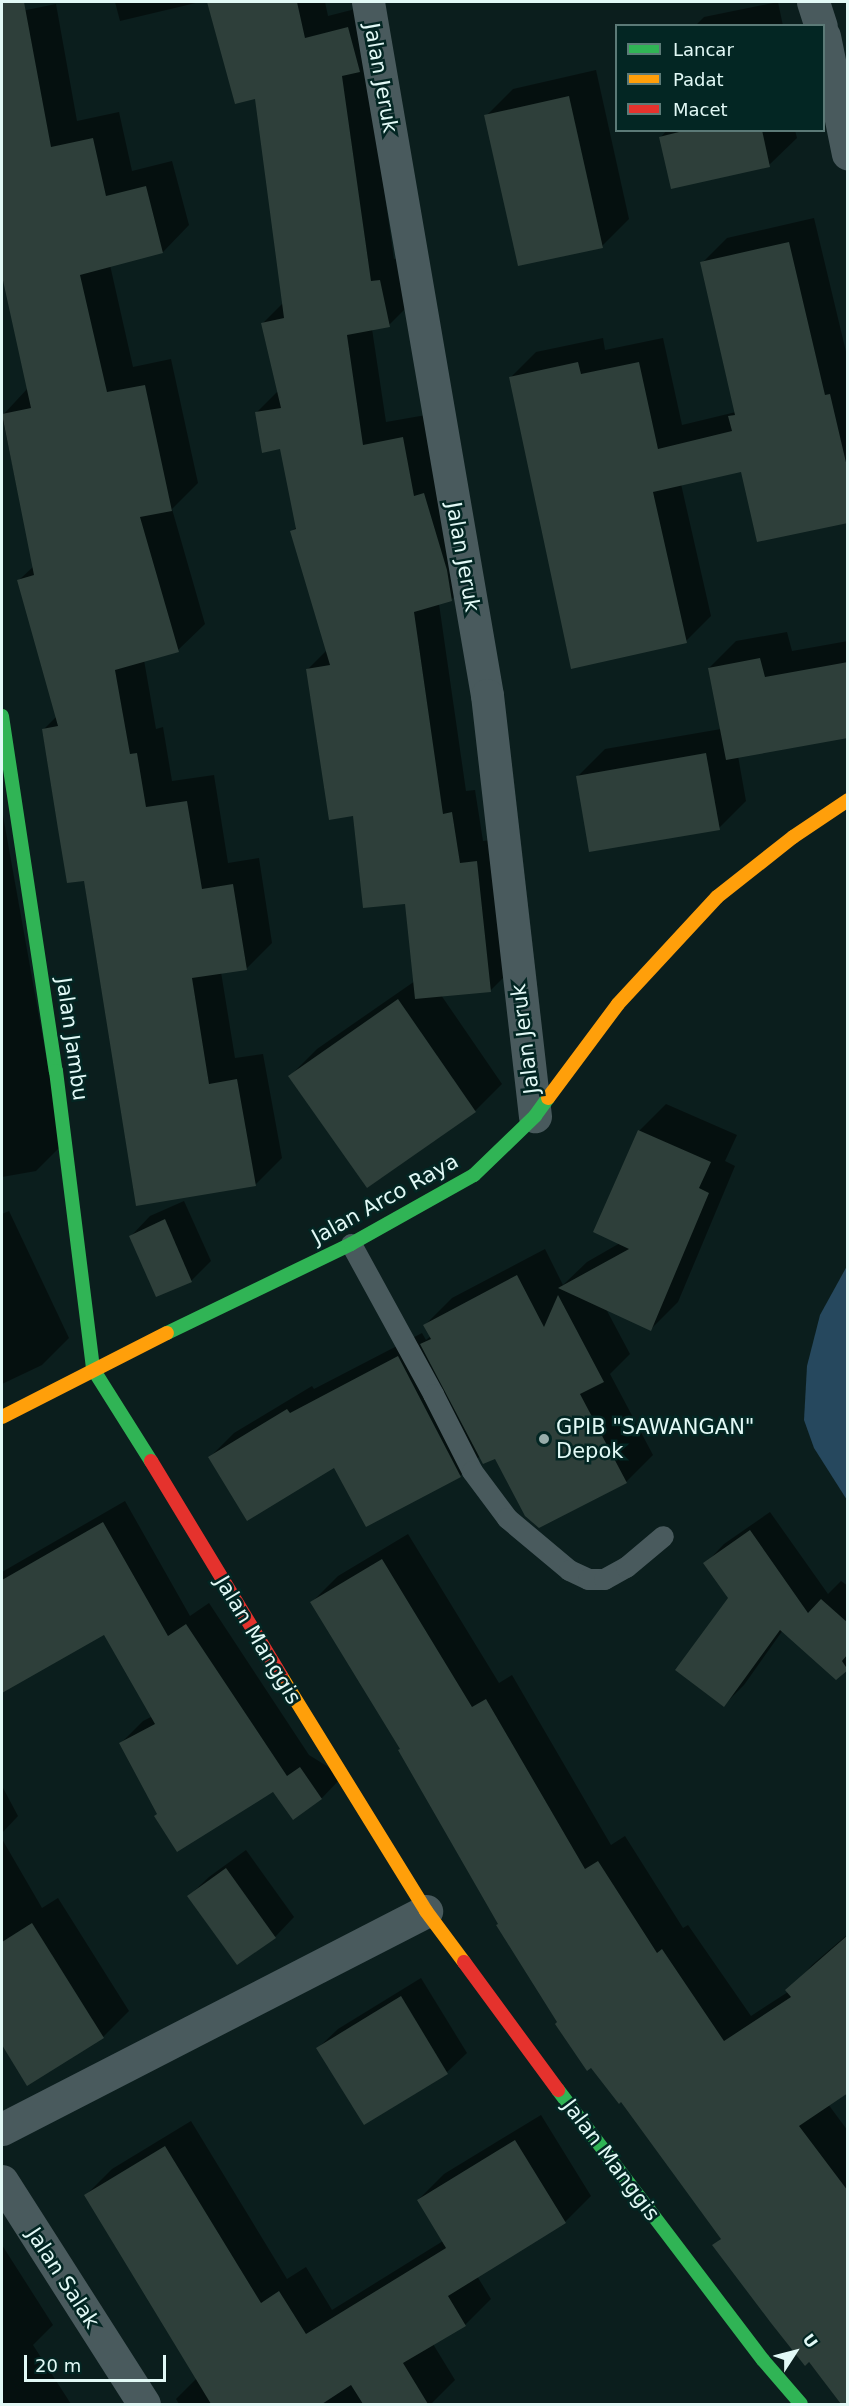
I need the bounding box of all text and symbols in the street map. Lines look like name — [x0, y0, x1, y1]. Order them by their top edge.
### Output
street label: Jalan Jeruk — [359, 21, 403, 135]
legend — [615, 24, 825, 132]
text: Lancar — [673, 39, 734, 60]
text: Padat — [673, 69, 724, 90]
text: Macet — [673, 99, 728, 120]
street label: Jalan Jeruk — [441, 500, 485, 614]
street label: Jalan Jambu — [51, 976, 93, 1102]
street label: Jalan Jeruk — [506, 982, 544, 1096]
street label: Jalan Arco Raya — [307, 1148, 463, 1250]
place label: GPIB "SAWANGAN" Depok — [556, 1414, 755, 1464]
marker: GPIB "SAWANGAN" Depok — [537, 1432, 551, 1446]
street label: Jalan Manggis — [210, 1571, 306, 1709]
street label: Jalan Manggis — [557, 2094, 665, 2226]
street label: Jalan Salak — [21, 2223, 105, 2333]
north arrow — [765, 2322, 825, 2382]
text: U — [798, 2330, 821, 2352]
scale bar — [27, 2343, 170, 2381]
text: 20 m — [35, 2355, 81, 2376]

